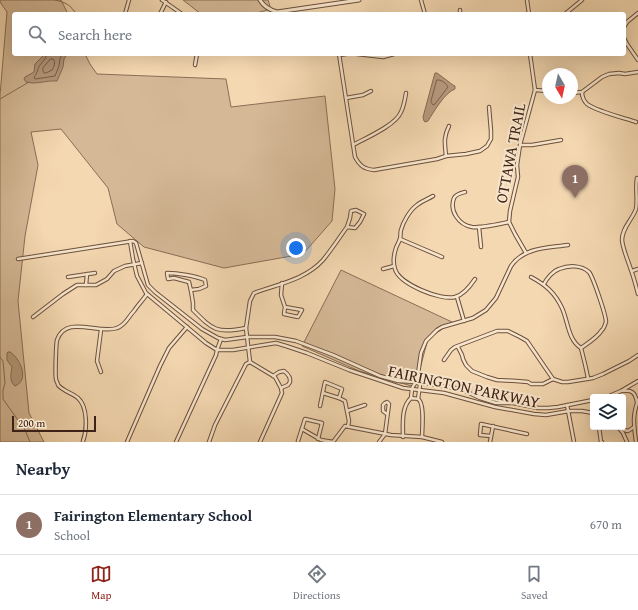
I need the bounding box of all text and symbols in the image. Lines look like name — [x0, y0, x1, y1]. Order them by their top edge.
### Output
search box — [12, 12, 626, 56]
icon: search — [26, 23, 48, 45]
text: Search here — [58, 24, 132, 45]
north arrow — [542, 68, 578, 104]
street label: OTTAWA TRAIL — [489, 101, 532, 205]
pin: 1 — [562, 165, 588, 198]
your location — [286, 238, 306, 258]
street label: FAIRINGTON PARKWAY — [386, 358, 542, 414]
map controls — [590, 394, 626, 430]
button: layers — [590, 394, 626, 430]
scale bar — [12, 414, 96, 433]
text: 200 m — [18, 415, 45, 431]
text: Nearby — [16, 456, 70, 481]
text: Fairington Elementary School — [54, 505, 252, 526]
text: 1 — [26, 515, 32, 534]
text: 670 m — [590, 515, 622, 534]
text: School — [54, 526, 90, 545]
tab: Map — [90, 563, 112, 603]
tab: Directions — [293, 563, 340, 603]
tab: Saved — [521, 563, 548, 603]

